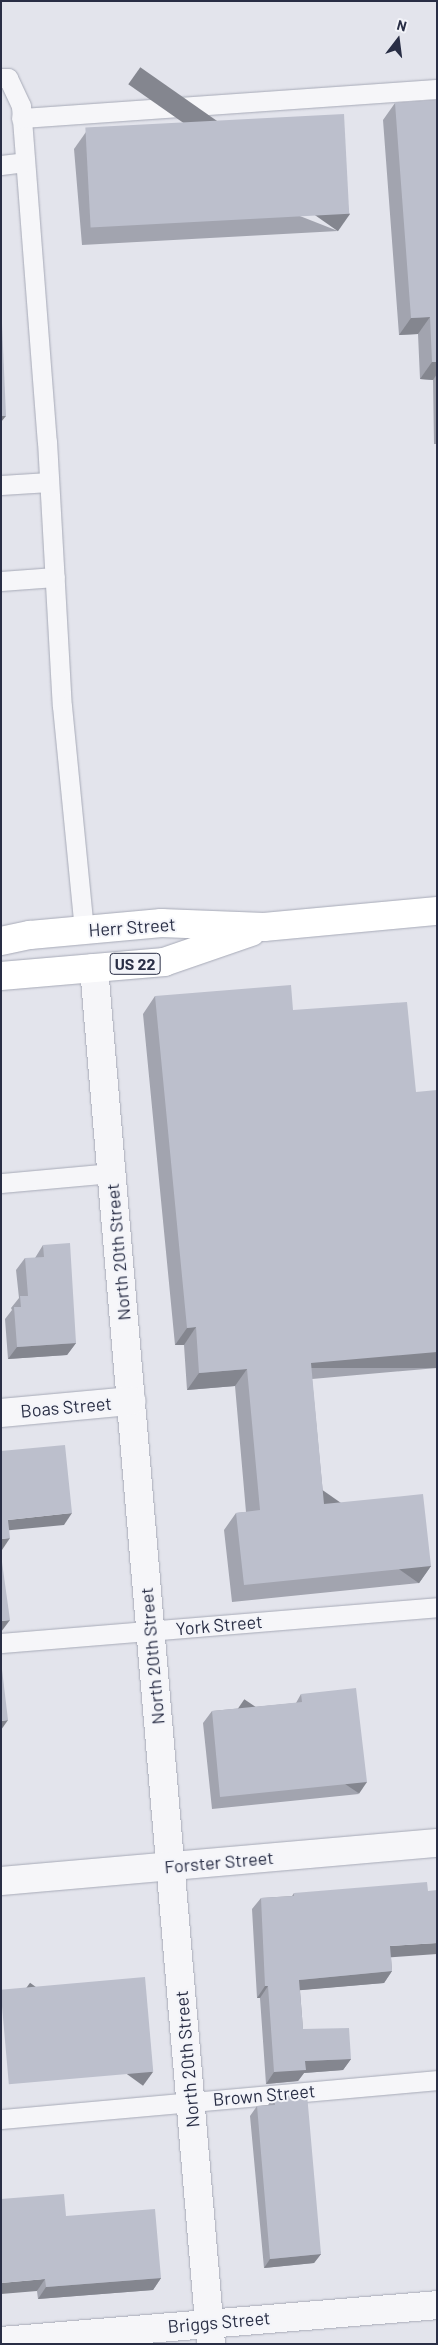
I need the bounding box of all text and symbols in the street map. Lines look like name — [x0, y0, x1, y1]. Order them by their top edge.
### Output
north arrow — [373, 15, 423, 65]
text: N — [395, 16, 409, 34]
street label: Herr Street — [88, 913, 176, 941]
road number: US 22 — [109, 951, 161, 978]
street label: North 20th Street — [101, 1183, 135, 1321]
street label: Boas Street — [19, 1392, 113, 1422]
street label: North 20th Street — [135, 1587, 169, 1725]
street label: York Street — [175, 1610, 263, 1640]
street label: Forster Street — [163, 1846, 275, 1878]
street label: North 20th Street — [170, 1990, 204, 2128]
street label: Brown Street — [212, 2080, 316, 2110]
street label: Briggs Street — [167, 2307, 271, 2337]

